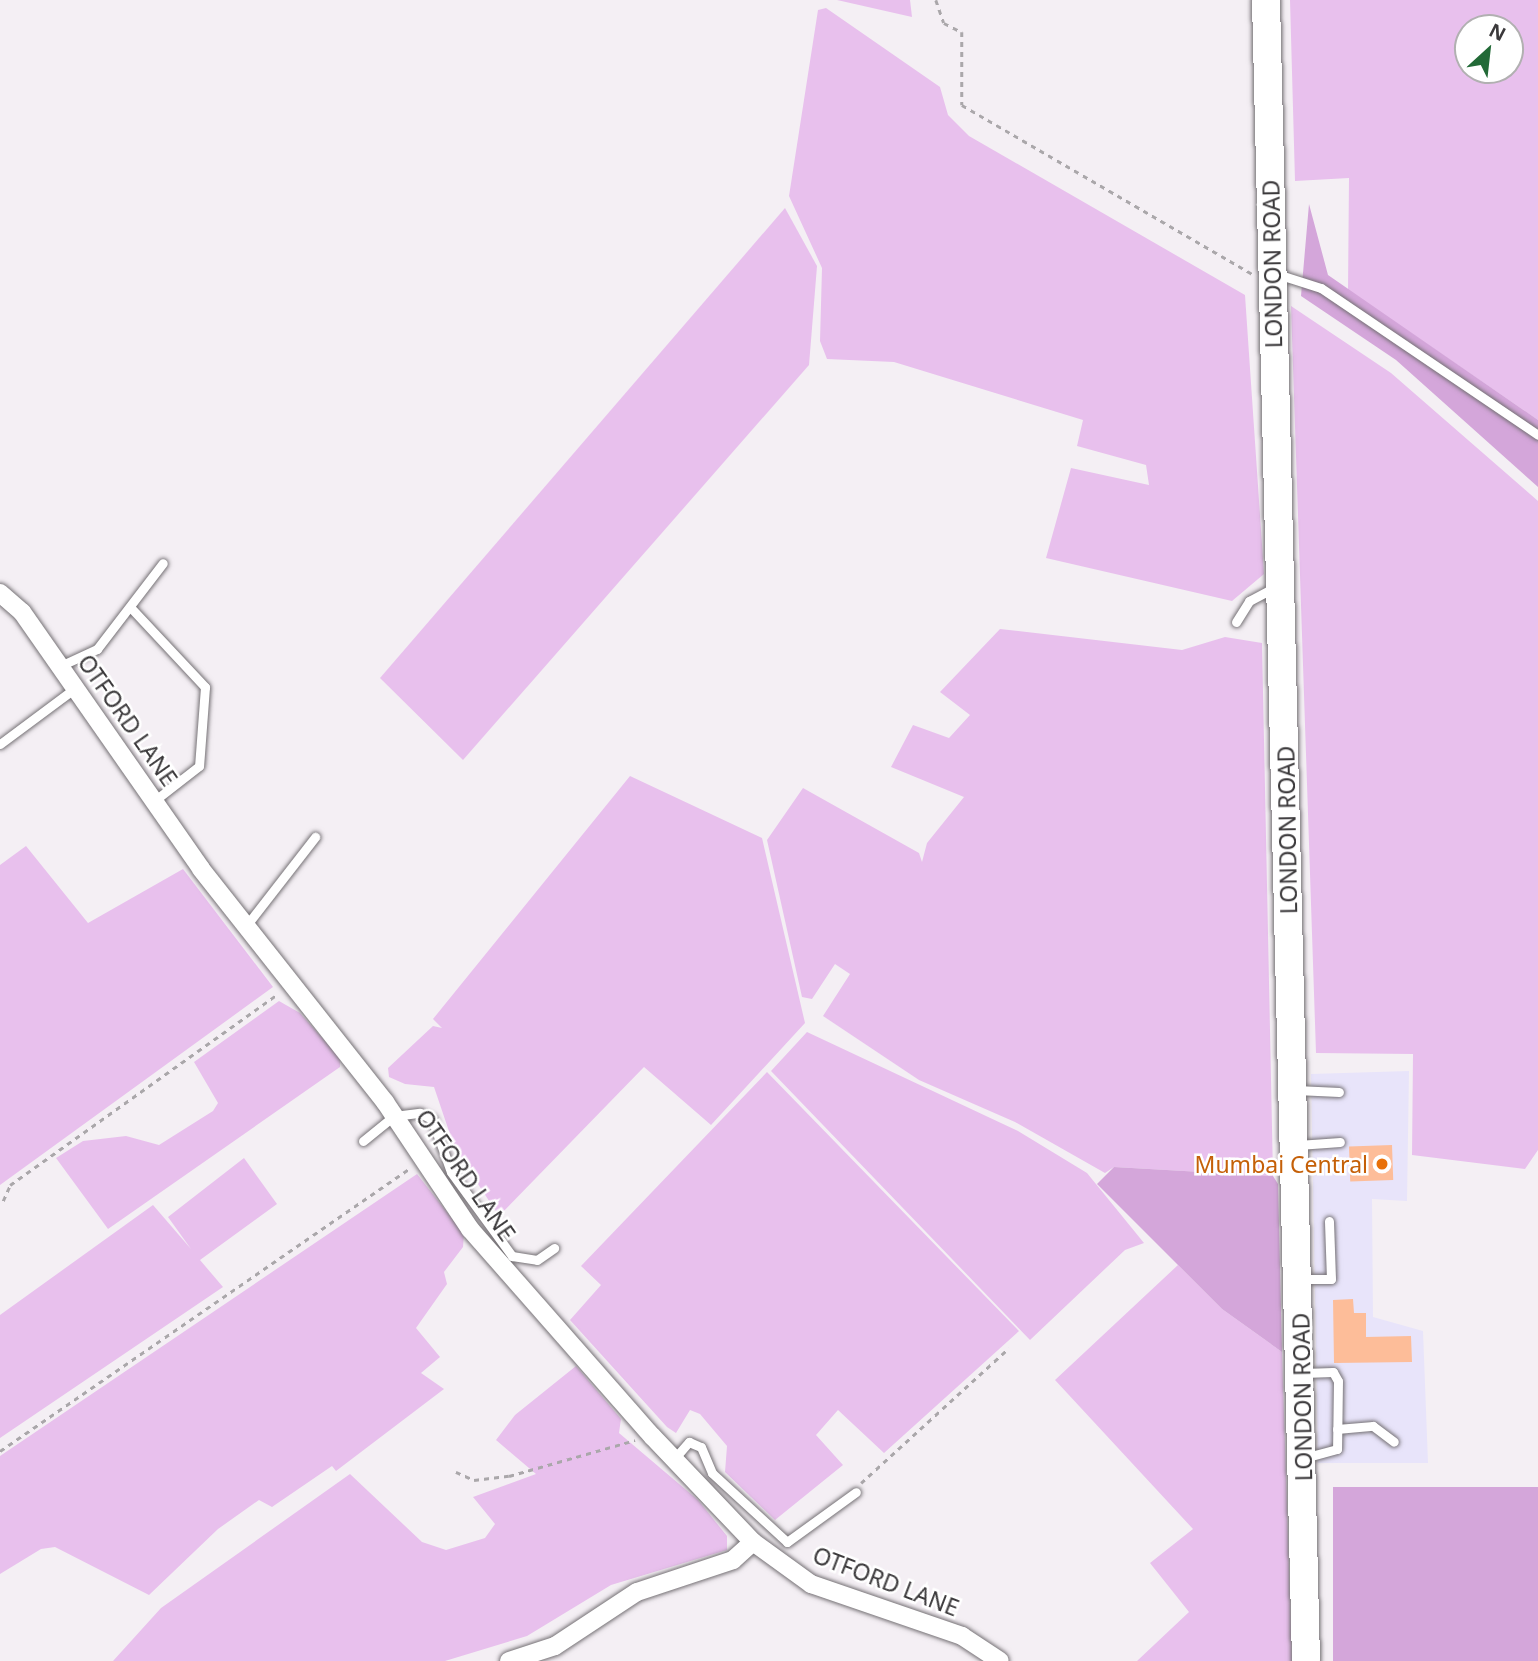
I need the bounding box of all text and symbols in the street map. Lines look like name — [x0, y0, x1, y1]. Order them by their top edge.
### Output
north arrow — [1454, 14, 1524, 84]
text: N — [1485, 17, 1510, 47]
street label: LONDON ROAD — [1257, 180, 1287, 348]
street label: OTFORD LANE — [73, 649, 183, 791]
street label: LONDON ROAD — [1272, 746, 1302, 914]
street label: OTFORD LANE — [411, 1104, 521, 1246]
place label: Mumbai Central — [1195, 1150, 1368, 1178]
marker: Mumbai Central — [1374, 1156, 1390, 1172]
street label: LONDON ROAD — [1287, 1313, 1317, 1481]
street label: OTFORD LANE — [809, 1541, 963, 1621]

